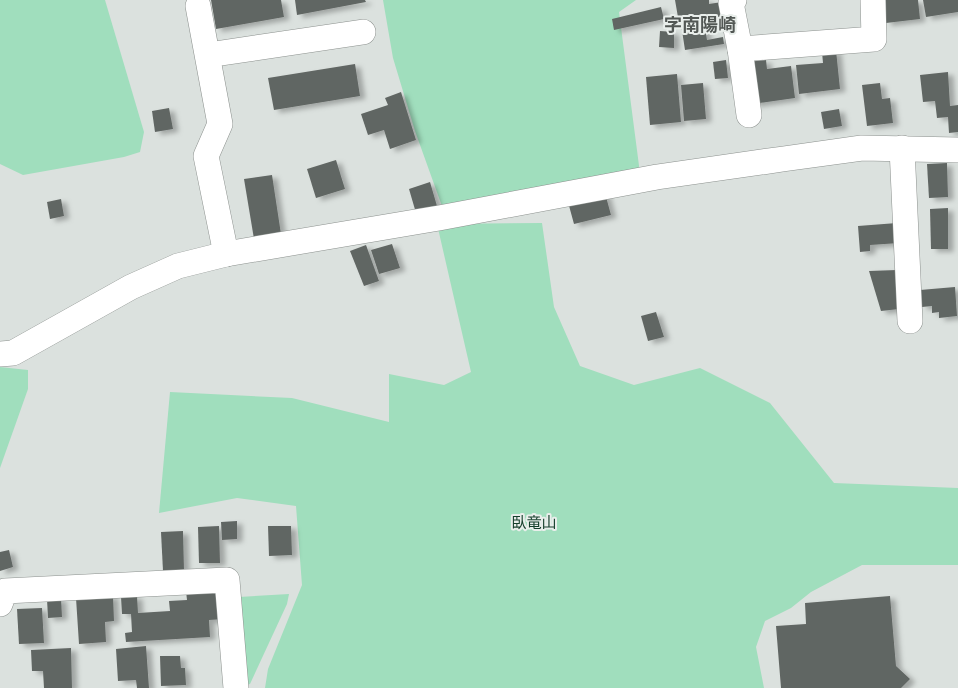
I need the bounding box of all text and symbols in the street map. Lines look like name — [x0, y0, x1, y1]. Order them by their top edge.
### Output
district label: 字南陽崎 — [664, 15, 736, 35]
park label: 臥竜山 — [511, 515, 557, 531]

